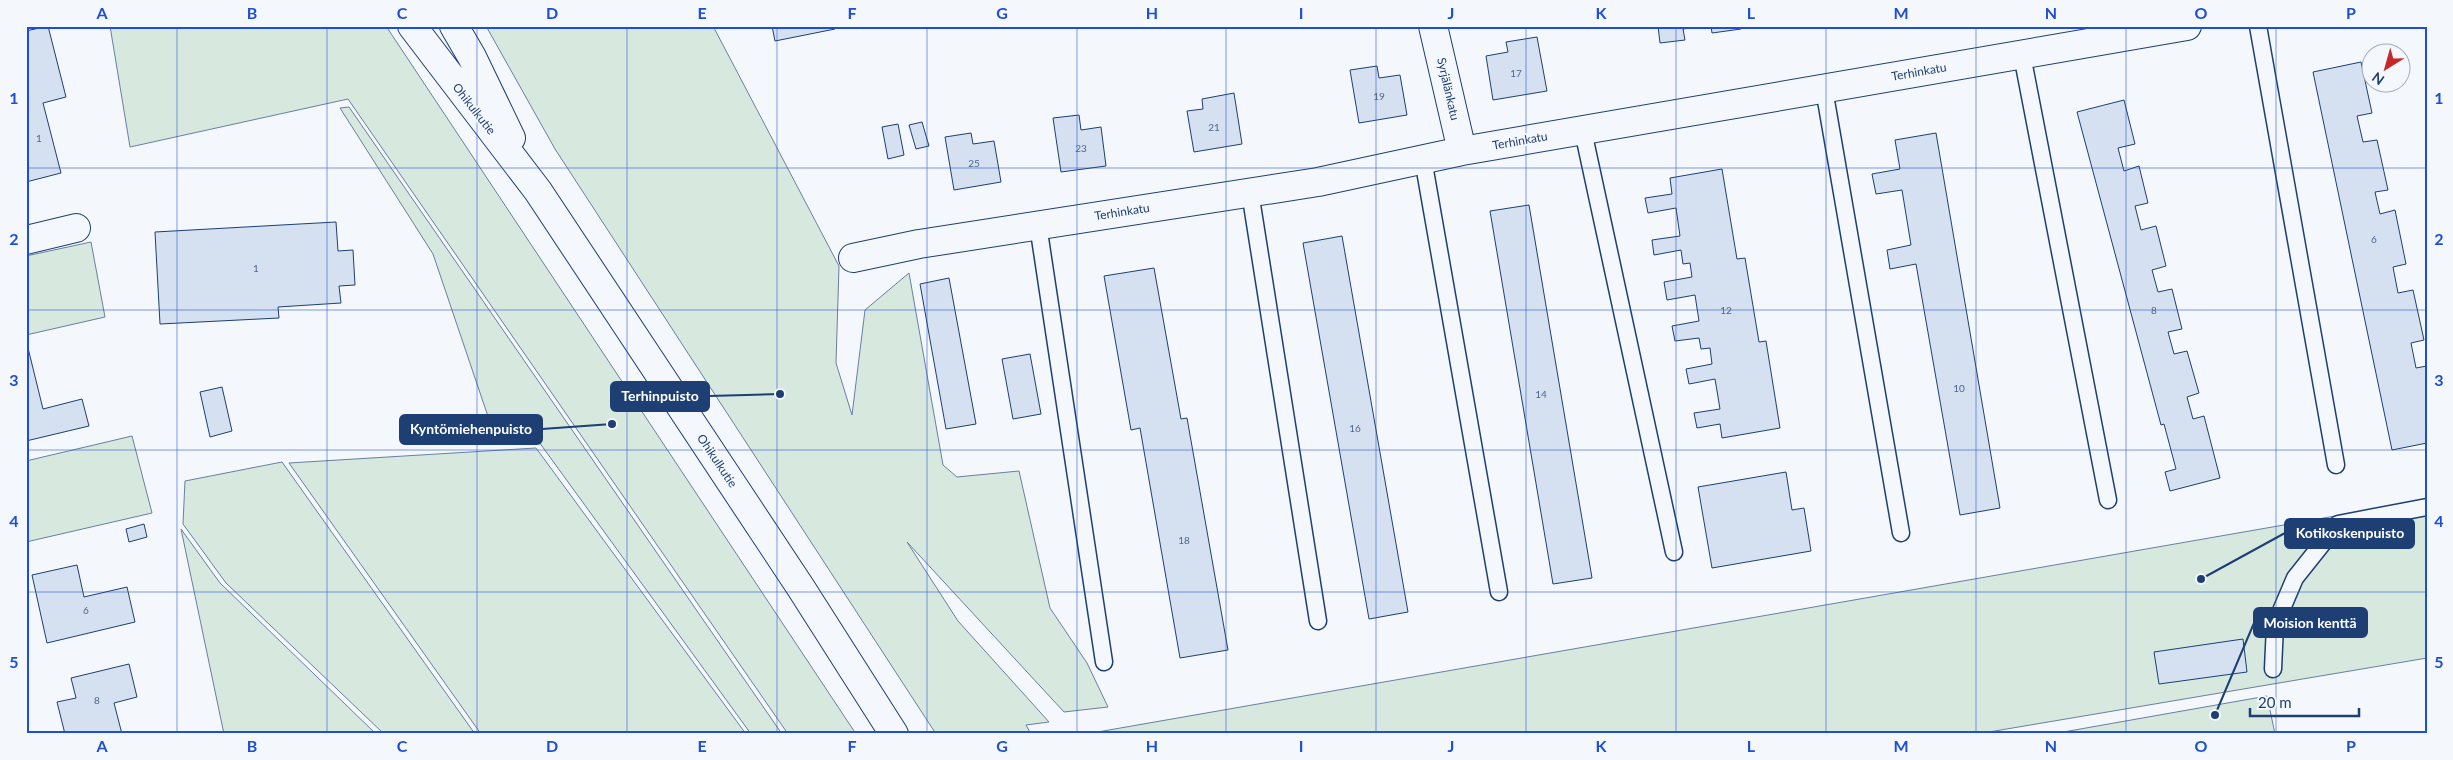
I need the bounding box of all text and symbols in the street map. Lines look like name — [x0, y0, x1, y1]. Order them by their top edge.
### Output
text: A — [95, 3, 108, 22]
text: B — [247, 3, 257, 22]
text: C — [397, 3, 408, 22]
text: D — [546, 3, 558, 22]
text: E — [697, 3, 707, 22]
text: F — [847, 3, 857, 22]
text: G — [996, 3, 1008, 22]
text: H — [1146, 3, 1158, 22]
text: I — [1299, 3, 1303, 22]
text: J — [1448, 3, 1454, 22]
text: K — [1596, 3, 1608, 22]
text: L — [1747, 3, 1756, 22]
text: M — [1893, 3, 1909, 22]
text: N — [2045, 3, 2057, 22]
text: O — [2195, 3, 2208, 22]
text: P — [2346, 3, 2356, 22]
north arrow — [2360, 42, 2410, 92]
street label: Syrjälänkatu — [1434, 56, 1463, 122]
street label: Terhinkatu — [1890, 59, 1948, 84]
house number: 17 — [1510, 67, 1522, 79]
text: N — [2368, 69, 2387, 89]
street label: Ohikulkutie — [450, 80, 499, 137]
text: 1 — [9, 88, 19, 107]
text: 1 — [2434, 88, 2444, 107]
house number: 19 — [1373, 90, 1385, 102]
house number: 21 — [1208, 121, 1220, 133]
street label: Terhinkatu — [1491, 128, 1549, 153]
house number: 1 — [36, 132, 42, 144]
house number: 23 — [1075, 142, 1087, 154]
house number: 25 — [968, 157, 980, 169]
street label: Terhinkatu — [1093, 200, 1151, 223]
text: 2 — [9, 229, 19, 248]
text: 2 — [2434, 229, 2444, 248]
house number: 6 — [2371, 233, 2377, 245]
house number: 1 — [253, 262, 259, 274]
house number: 12 — [1720, 304, 1732, 316]
house number: 8 — [2151, 304, 2157, 316]
text: 3 — [9, 370, 19, 389]
text: 3 — [2434, 370, 2444, 389]
callout: Terhinpuisto — [611, 382, 709, 411]
house number: 10 — [1953, 382, 1965, 394]
text: Terhinpuisto — [621, 387, 699, 404]
house number: 14 — [1535, 388, 1547, 400]
callout: Kyntömiehenpuisto — [400, 415, 542, 444]
text: Kyntömiehenpuisto — [410, 420, 532, 437]
house number: 16 — [1349, 422, 1361, 434]
street label: Ohikulkutie — [694, 431, 741, 490]
text: 4 — [9, 511, 19, 530]
text: 4 — [2434, 511, 2444, 530]
callout: Kotikoskenpuisto — [2285, 519, 2414, 548]
text: Kotikoskenpuisto — [2296, 524, 2404, 541]
house number: 18 — [1178, 534, 1190, 546]
house number: 6 — [83, 604, 89, 616]
callout: Moision kenttä — [2254, 608, 2367, 637]
text: Moision kenttä — [2263, 614, 2357, 631]
text: 5 — [9, 652, 19, 671]
text: 5 — [2434, 652, 2444, 671]
scale bar — [2250, 685, 2359, 717]
text: 20 m — [2258, 693, 2292, 711]
house number: 8 — [94, 694, 100, 706]
text: A — [95, 736, 108, 755]
text: B — [247, 736, 257, 755]
text: C — [397, 736, 408, 755]
text: D — [546, 736, 558, 755]
text: E — [697, 736, 707, 755]
text: F — [847, 736, 857, 755]
text: G — [996, 736, 1008, 755]
text: H — [1146, 736, 1158, 755]
text: I — [1299, 736, 1303, 755]
text: J — [1448, 736, 1454, 755]
text: K — [1596, 736, 1608, 755]
text: L — [1747, 736, 1756, 755]
text: M — [1893, 736, 1909, 755]
text: N — [2045, 736, 2057, 755]
text: O — [2195, 736, 2208, 755]
text: P — [2346, 736, 2356, 755]

